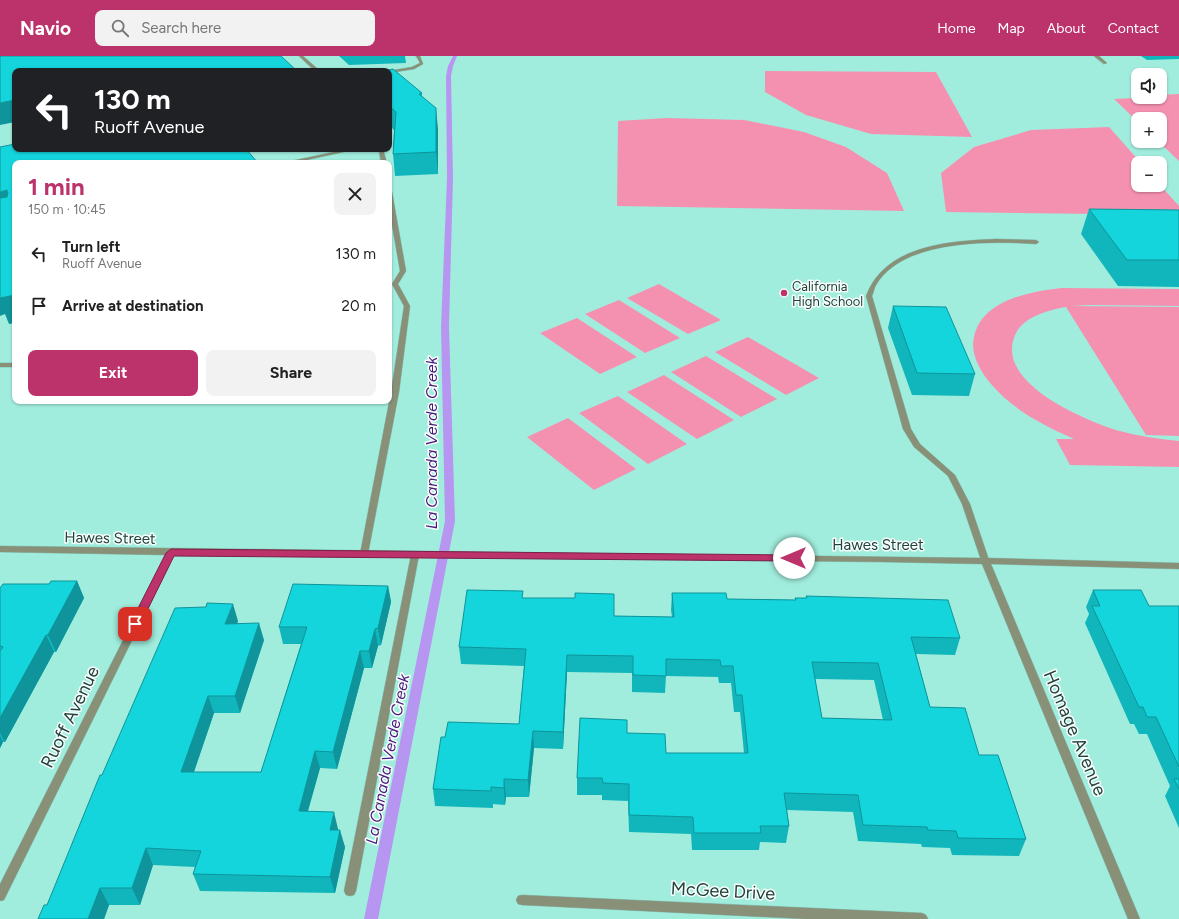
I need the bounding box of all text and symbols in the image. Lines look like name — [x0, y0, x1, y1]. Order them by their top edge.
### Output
search box — [95, 10, 375, 46]
text: Navio — [20, 17, 71, 40]
icon: search — [109, 17, 131, 39]
text: Search here — [141, 19, 221, 37]
text: Home — [937, 20, 976, 37]
text: Map — [998, 20, 1025, 37]
text: About — [1047, 20, 1086, 37]
text: Contact — [1108, 20, 1159, 37]
map controls — [1131, 68, 1167, 192]
button: sound — [1131, 68, 1167, 104]
text: 130 m — [94, 82, 171, 116]
icon: left — [28, 84, 80, 136]
button: + — [1131, 112, 1167, 148]
text: Ruoff Avenue — [94, 116, 204, 138]
button: − — [1131, 156, 1167, 192]
text: 1 min — [28, 172, 85, 201]
button: close — [334, 173, 376, 215]
text: 150 m · 10:45 — [28, 202, 106, 217]
text: Turn left — [62, 238, 120, 256]
icon: left — [28, 243, 50, 265]
text: 130 m — [336, 245, 376, 263]
text: Ruoff Avenue — [62, 256, 142, 271]
place label: California High School — [792, 279, 863, 309]
marker: California High School — [779, 288, 789, 298]
icon: arrive — [28, 295, 50, 317]
text: Arrive at destination — [62, 297, 203, 315]
text: 20 m — [342, 297, 376, 315]
button: Exit — [28, 350, 198, 396]
button: Share — [206, 350, 376, 396]
water label: La Canada Verde Creek — [422, 355, 441, 529]
street label: Hawes Street — [64, 528, 156, 548]
street label: Hawes Street — [832, 536, 924, 554]
position arrow — [773, 537, 815, 579]
pin — [118, 607, 152, 641]
icon: arrive — [124, 613, 146, 635]
street label: Ruoff Avenue — [36, 662, 104, 771]
street label: Homage Avenue — [1039, 667, 1111, 799]
water label: La Canada Verde Creek — [362, 671, 414, 846]
street label: McGee Drive — [670, 877, 776, 905]

